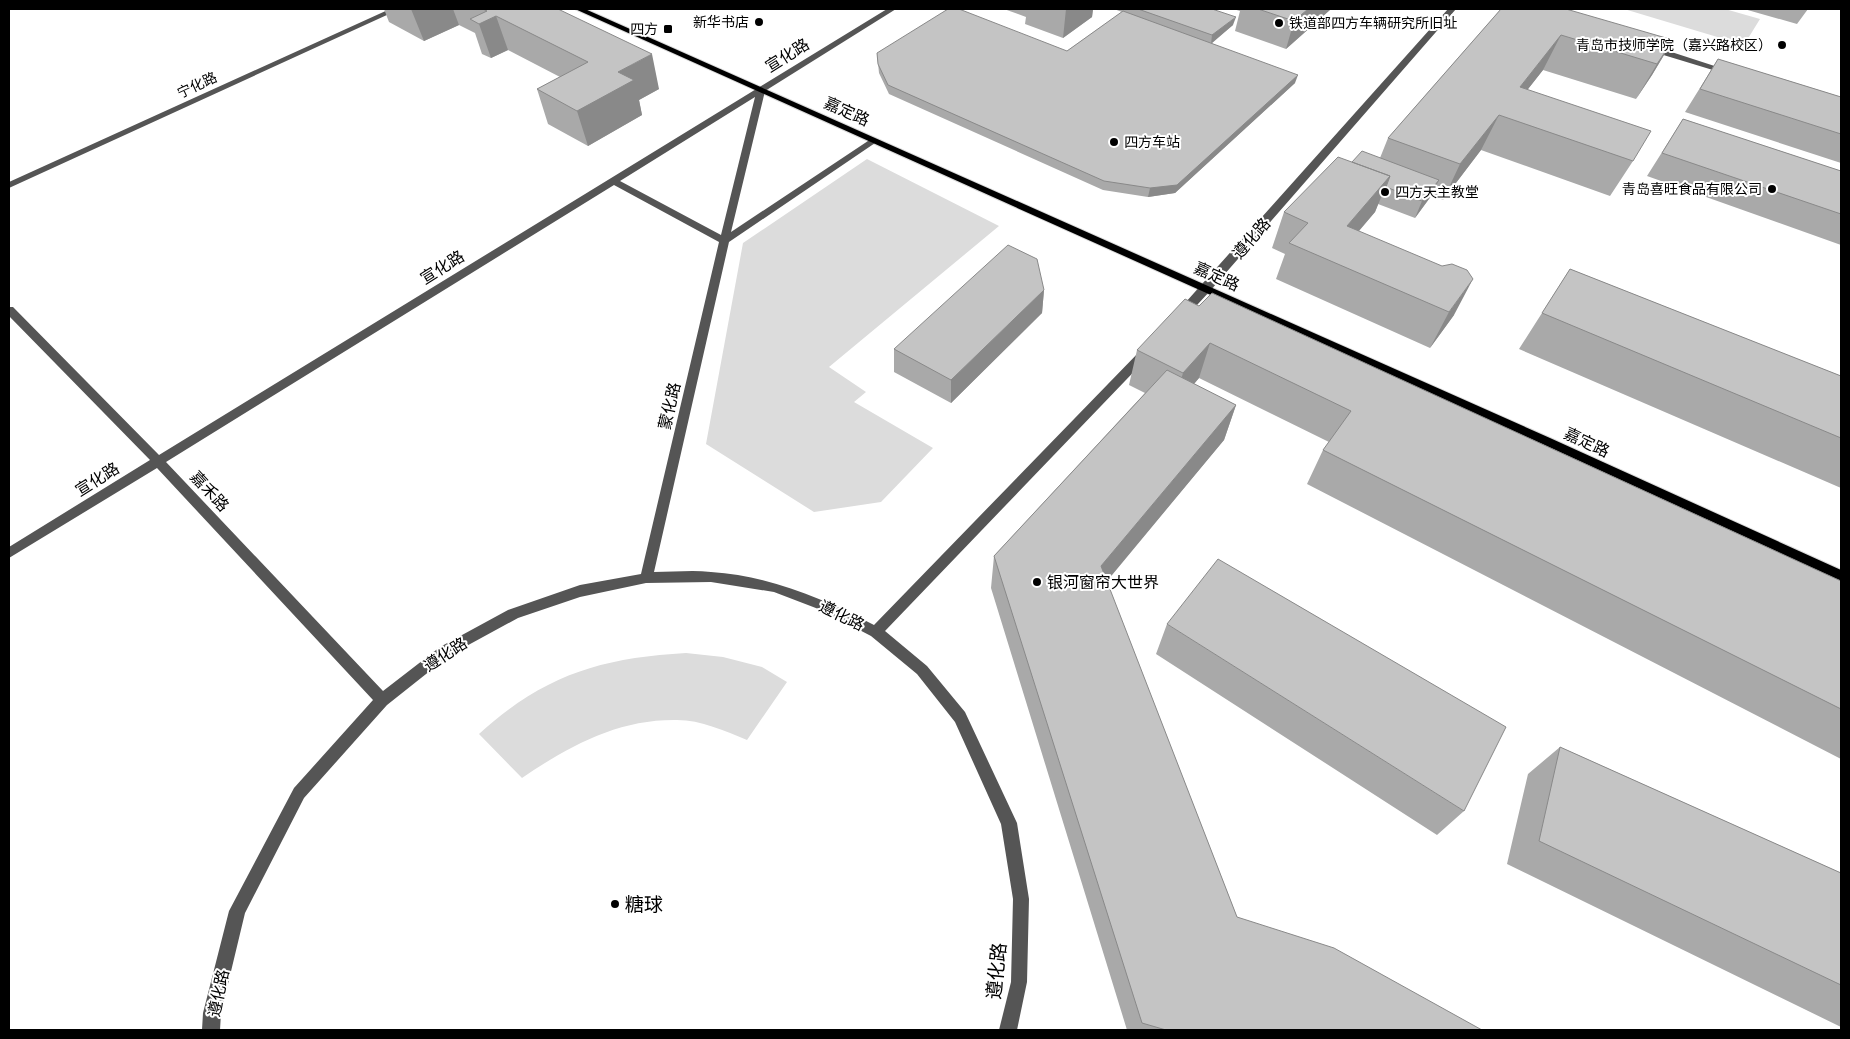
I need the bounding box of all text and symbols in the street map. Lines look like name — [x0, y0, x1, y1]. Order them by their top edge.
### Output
place label: 新华书店 — [693, 13, 749, 30]
place label: 铁道部四方车辆研究所旧址 — [1289, 14, 1457, 31]
marker: 新华书店 — [753, 16, 765, 28]
marker: 铁道部四方车辆研究所旧址 — [1273, 17, 1285, 29]
place label: 四方 — [630, 20, 658, 37]
marker: 四方 — [662, 23, 674, 35]
street label: 宣化路 — [761, 34, 812, 75]
place label: 青岛市技师学院（嘉兴路校区） — [1576, 36, 1772, 53]
marker: 青岛市技师学院（嘉兴路校区） — [1776, 39, 1788, 51]
street label: 宁化路 — [174, 68, 219, 101]
street label: 嘉定路 — [821, 92, 873, 129]
place label: 四方车站 — [1124, 133, 1180, 150]
marker: 四方车站 — [1108, 136, 1120, 148]
place label: 青岛喜旺食品有限公司 — [1622, 180, 1762, 197]
place label: 四方天主教堂 — [1395, 183, 1479, 200]
marker: 青岛喜旺食品有限公司 — [1766, 183, 1778, 195]
marker: 四方天主教堂 — [1379, 186, 1391, 198]
street label: 遵化路 — [1228, 213, 1274, 262]
street label: 宣化路 — [416, 246, 467, 287]
street label: 嘉定路 — [1191, 257, 1243, 294]
street label: 蒙化路 — [654, 380, 683, 431]
street label: 嘉定路 — [1561, 423, 1613, 460]
street label: 宣化路 — [71, 458, 122, 499]
street label: 嘉禾路 — [187, 467, 234, 515]
place label: 银河窗帘大世界 — [1047, 572, 1159, 591]
marker: 银河窗帘大世界 — [1031, 576, 1043, 588]
street label: 遵化路 — [816, 595, 868, 634]
street label: 遵化路 — [419, 633, 470, 675]
place label: 糖球 — [625, 892, 663, 915]
marker: 糖球 — [609, 898, 621, 910]
street label: 遵化路 — [981, 941, 1010, 1001]
street label: 遵化路 — [203, 967, 232, 1018]

